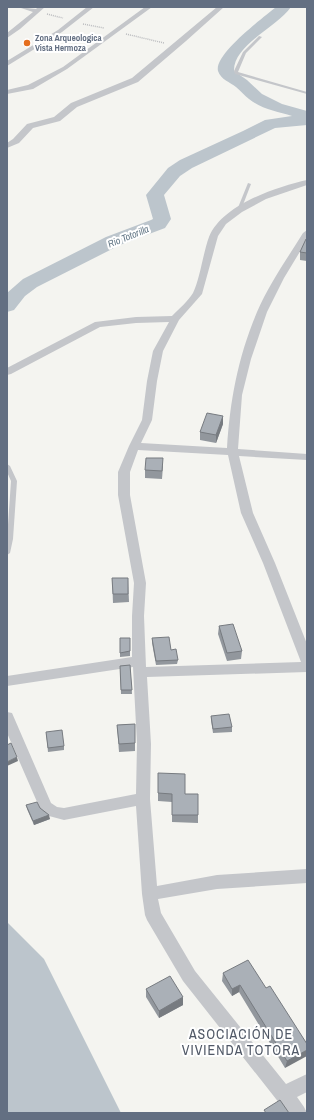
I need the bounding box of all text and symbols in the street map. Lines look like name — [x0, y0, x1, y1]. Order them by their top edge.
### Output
place label: Zona Arqueologica Vista Hermoza — [35, 32, 102, 54]
marker: Zona Arqueologica Vista Hermoza — [22, 38, 32, 48]
water label: Rio Totorilla — [106, 222, 151, 251]
district label: ASOCIACIÓN DE VIVIENDA TOTORA — [182, 1025, 300, 1059]

